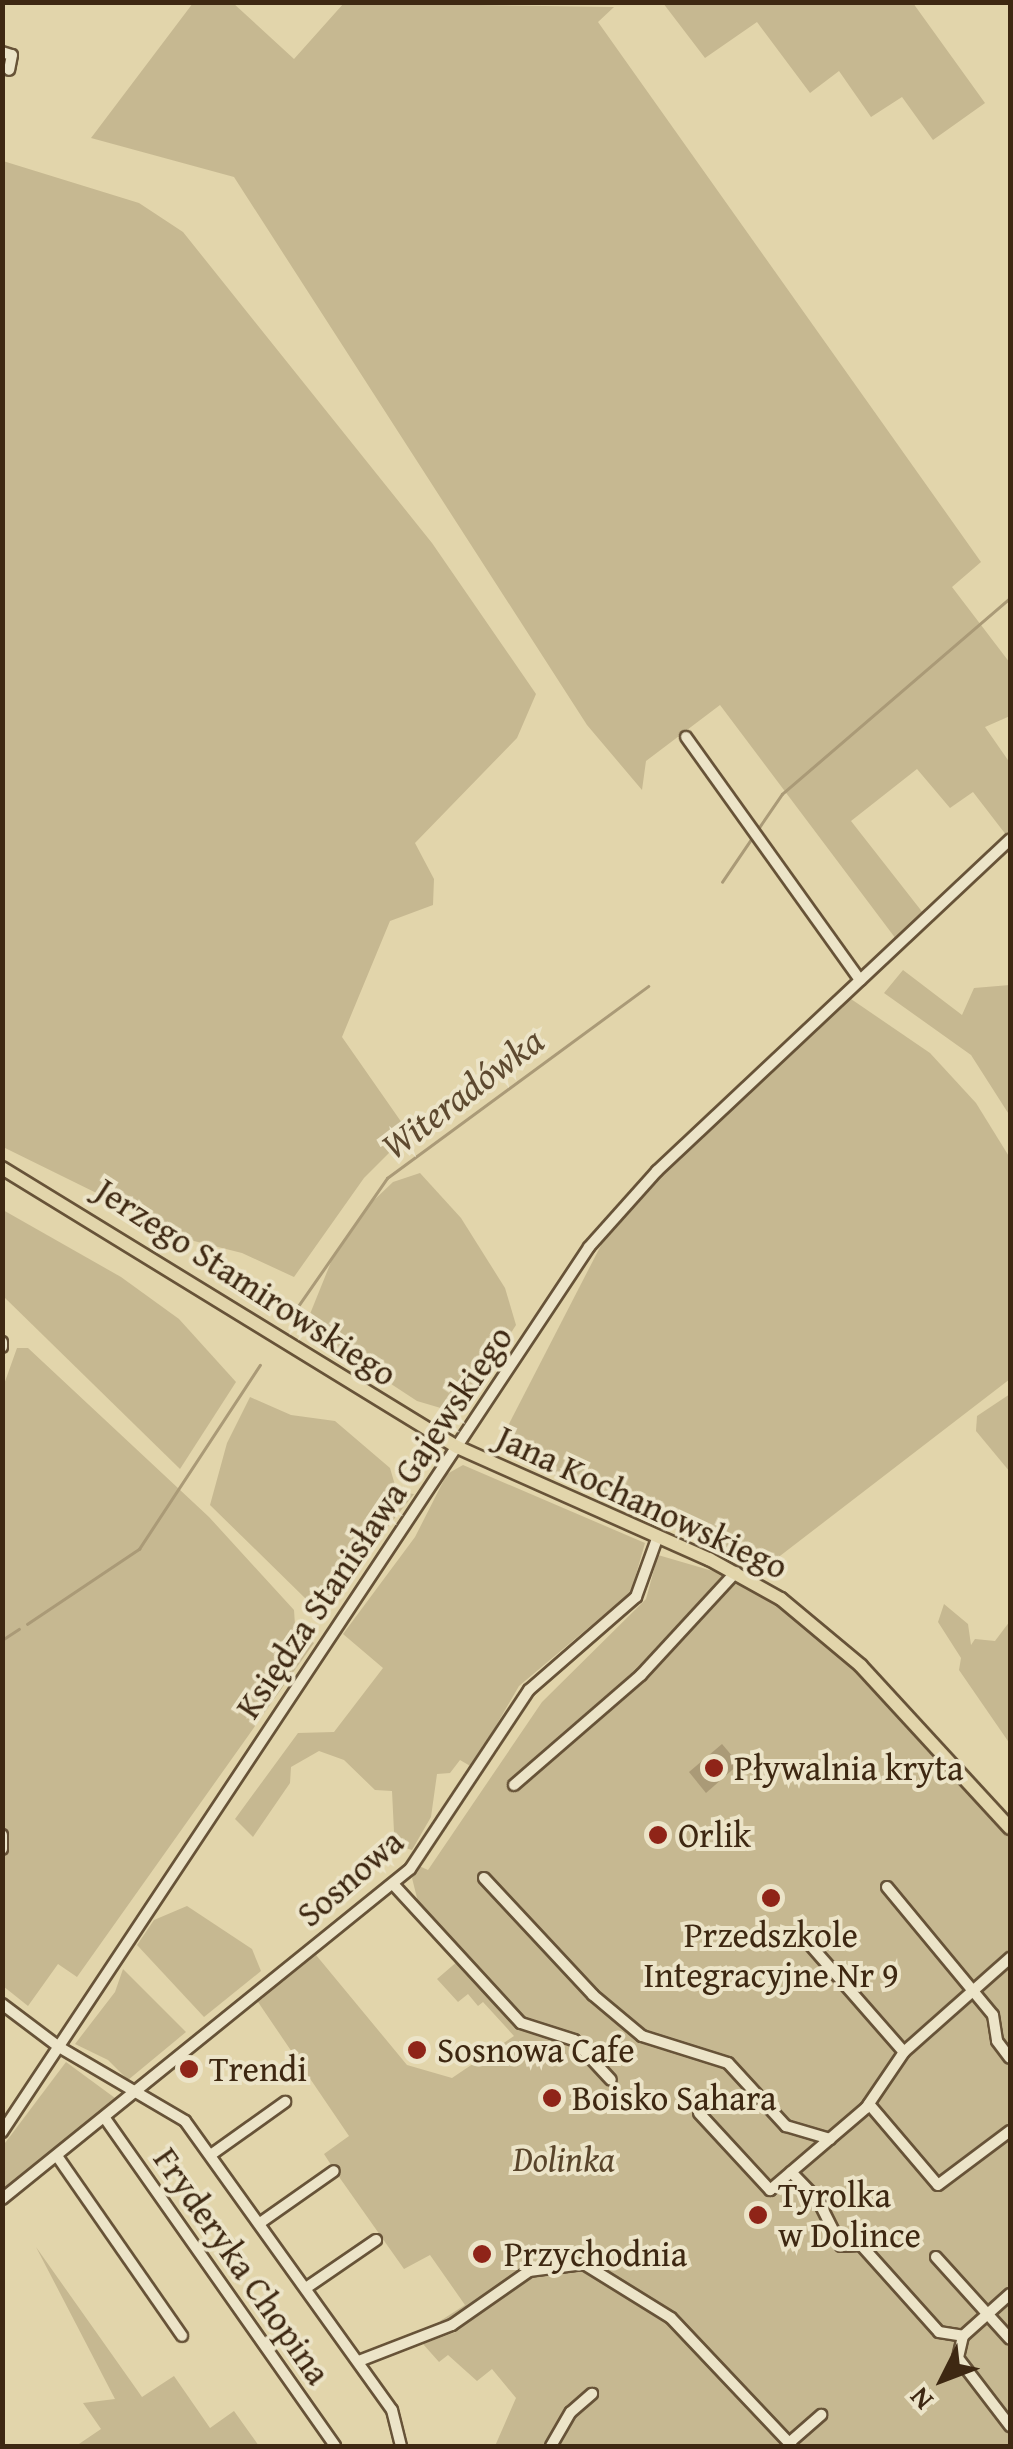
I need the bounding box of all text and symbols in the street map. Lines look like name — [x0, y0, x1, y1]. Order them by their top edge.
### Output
water label: Witeradówka — [372, 1017, 552, 1169]
street label: Jerzego Stamirowskiego — [88, 1169, 404, 1395]
street label: Księdza Stanisława Gajewskiego — [227, 1318, 521, 1726]
street label: Jana Kochanowskiego — [490, 1416, 794, 1588]
place label: Pływalnia kryta — [734, 1747, 963, 1789]
marker: Pływalnia kryta — [703, 1757, 725, 1779]
place label: Orlik — [678, 1814, 751, 1856]
street label: Sosnowa — [288, 1821, 412, 1935]
marker: Orlik — [647, 1824, 669, 1846]
marker: Przedszkole Integracyjne Nr 9 — [760, 1887, 782, 1909]
place label: Przedszkole Integracyjne Nr 9 — [643, 1914, 899, 1996]
place label: Sosnowa Cafe — [437, 2029, 635, 2071]
marker: Sosnowa Cafe — [406, 2039, 428, 2061]
place label: Trendi — [209, 2048, 307, 2090]
marker: Trendi — [178, 2058, 200, 2080]
place label: Boisko Sahara — [572, 2077, 777, 2119]
marker: Boisko Sahara — [541, 2087, 563, 2109]
park label: Dolinka — [513, 2138, 615, 2180]
street label: Fryderyka Chopina — [145, 2140, 339, 2392]
place label: Tyrolka w Dolince — [778, 2174, 921, 2256]
marker: Tyrolka w Dolince — [747, 2204, 769, 2226]
place label: Przychodnia — [504, 2233, 687, 2275]
marker: Przychodnia — [469, 2241, 495, 2267]
north arrow — [893, 2329, 993, 2429]
text: N — [899, 2379, 942, 2420]

